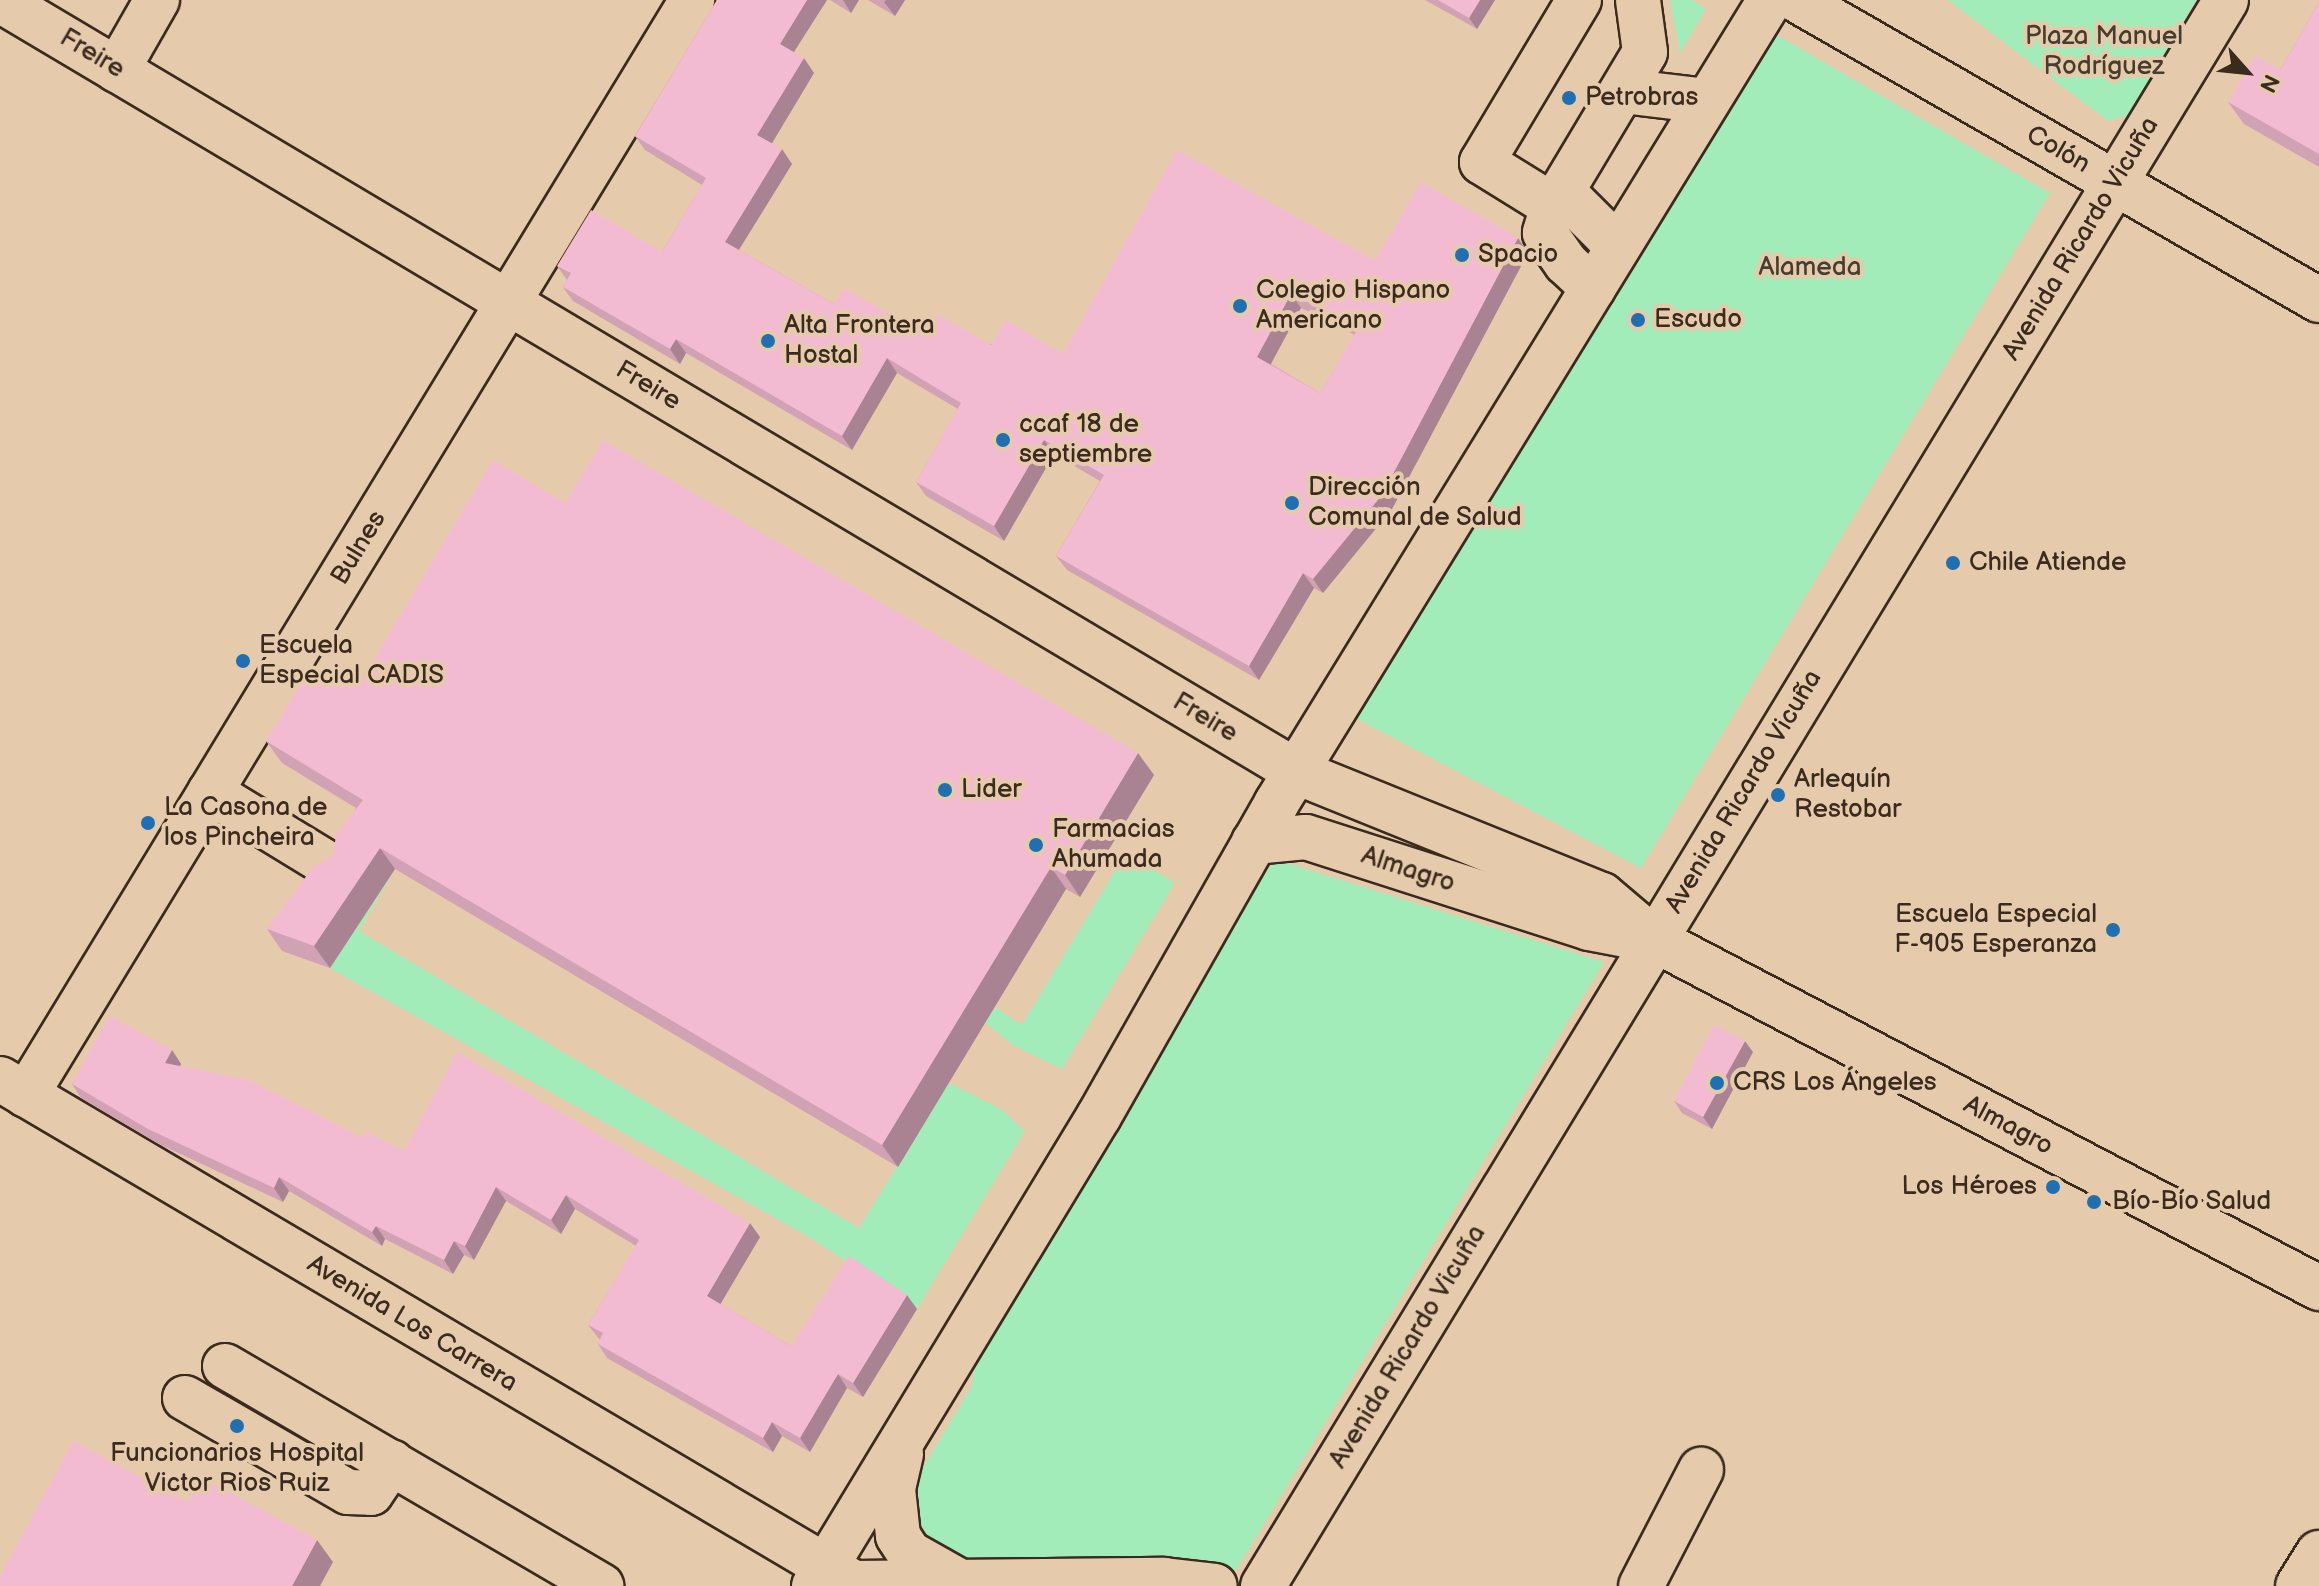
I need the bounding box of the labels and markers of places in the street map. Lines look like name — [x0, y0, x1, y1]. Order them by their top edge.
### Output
place label: Petrobras — [1585, 82, 1698, 114]
marker: Petrobras — [1560, 89, 1578, 107]
place label: Spacio — [1478, 239, 1558, 271]
marker: Spacio — [1453, 246, 1471, 264]
place label: Colegio Hispano Americano — [1256, 275, 1450, 336]
marker: Colegio Hispano Americano — [1231, 297, 1249, 315]
place label: Escudo — [1654, 304, 1742, 336]
place label: Alta Frontera Hostal — [784, 310, 935, 372]
marker: Escudo — [1629, 311, 1647, 329]
marker: Alta Frontera Hostal — [759, 332, 777, 350]
place label: ccaf 18 de septiembre — [1019, 409, 1152, 470]
marker: ccaf 18 de septiembre — [994, 431, 1012, 449]
place label: Dirección Comunal de Salud — [1308, 472, 1522, 534]
marker: Dirección Comunal de Salud — [1283, 494, 1301, 512]
place label: Chile Atiende — [1969, 547, 2126, 579]
marker: Chile Atiende — [1944, 554, 1962, 572]
place label: Escuela Especial CADIS — [259, 630, 444, 692]
marker: Escuela Especial CADIS — [234, 652, 252, 670]
place label: Arlequín Restobar — [1794, 764, 1901, 826]
place label: Lider — [961, 774, 1022, 806]
marker: Lider — [936, 781, 954, 799]
marker: Arlequín Restobar — [1769, 786, 1787, 804]
place label: La Casona de los Pincheira — [164, 792, 327, 854]
marker: La Casona de los Pincheira — [139, 814, 157, 832]
place label: Farmacias Ahumada — [1052, 814, 1175, 876]
marker: Farmacias Ahumada — [1027, 836, 1045, 854]
place label: Escuela Especial F-905 Esperanza — [1894, 899, 2097, 960]
marker: Escuela Especial F-905 Esperanza — [2104, 921, 2122, 939]
place label: CRS Los Ángeles — [1733, 1067, 1937, 1099]
marker: CRS Los Ángeles — [1708, 1074, 1726, 1092]
place label: Los Héroes — [1902, 1171, 2037, 1203]
marker: Los Héroes — [2044, 1178, 2062, 1196]
place label: Bío-Bío Salud — [2112, 1186, 2272, 1218]
marker: Bío-Bío Salud — [2083, 1191, 2105, 1213]
marker: Funcionarios Hospital Victor Rios Ruiz — [228, 1417, 246, 1435]
place label: Funcionarios Hospital Victor Rios Ruiz — [110, 1438, 364, 1500]

